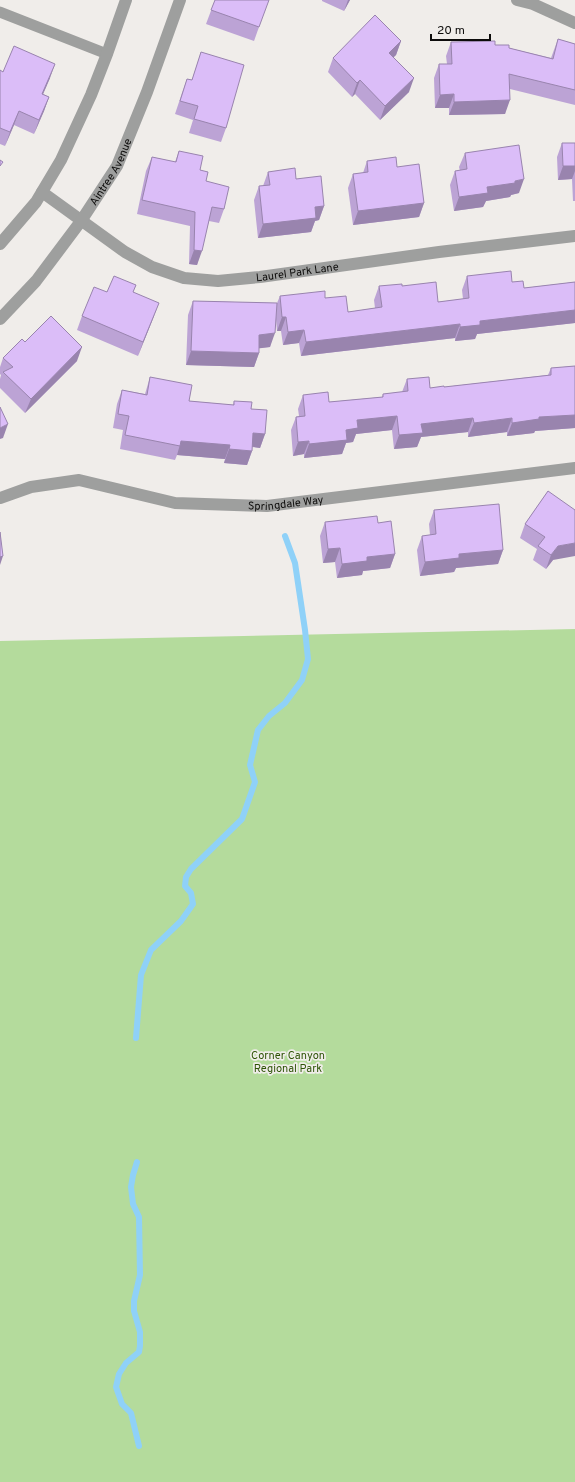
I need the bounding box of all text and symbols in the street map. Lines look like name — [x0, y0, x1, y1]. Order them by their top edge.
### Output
scale bar — [431, 16, 490, 42]
text: 20 m — [437, 23, 465, 39]
street label: Aintree Avenue — [87, 136, 136, 209]
street label: Laurel Park Lane — [255, 260, 340, 285]
street label: Springdale Way — [248, 493, 325, 514]
park label: Corner Canyon Regional Park — [251, 1049, 325, 1076]

